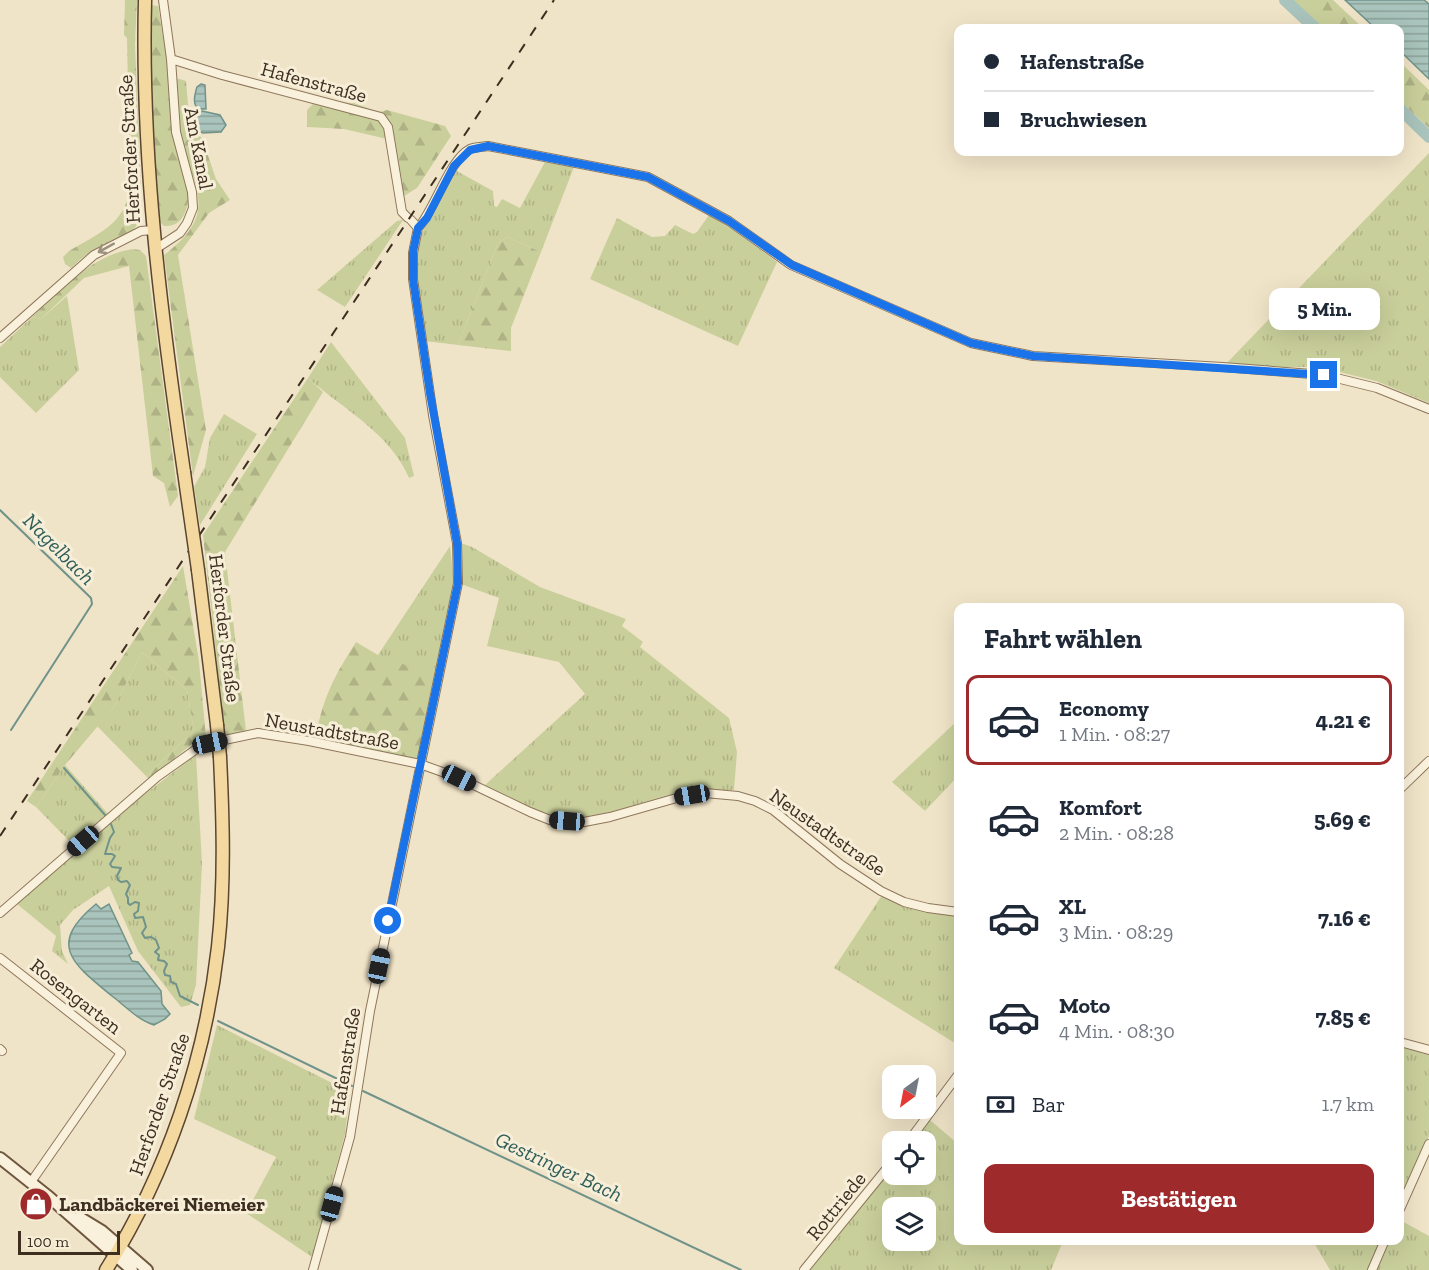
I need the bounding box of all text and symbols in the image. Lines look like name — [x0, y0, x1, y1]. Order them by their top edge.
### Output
text: Hafenstraße — [1020, 48, 1144, 75]
street label: Hafenstraße — [259, 56, 369, 108]
street label: Herforder Straße — [113, 74, 145, 224]
street label: Am Kanal — [179, 105, 219, 191]
text: Bruchwiesen — [1020, 106, 1147, 133]
one-way arrow — [98, 243, 115, 255]
callout: 5 Min. — [1268, 288, 1380, 330]
text: 5 Min. — [1297, 297, 1352, 321]
route end — [1310, 361, 1337, 388]
water label: Nagelbach — [18, 508, 100, 590]
street label: Herforder Straße — [204, 553, 246, 703]
text: Fahrt wählen — [984, 623, 1142, 655]
icon: car — [987, 693, 1041, 747]
text: Economy — [1059, 695, 1149, 722]
street label: Neustadtstraße — [263, 707, 401, 755]
text: 4.21 € — [1316, 707, 1371, 734]
text: 1 Min. · 08:27 — [1059, 722, 1170, 746]
car — [191, 730, 229, 756]
car — [439, 762, 479, 794]
car — [673, 783, 711, 807]
street label: Neustadtstraße — [765, 783, 891, 881]
icon: car — [987, 792, 1041, 846]
text: Komfort — [1059, 794, 1142, 821]
text: 5.69 € — [1314, 806, 1371, 833]
car — [548, 811, 586, 831]
text: 2 Min. · 08:28 — [1059, 821, 1174, 845]
car — [64, 822, 102, 860]
icon: car — [987, 891, 1041, 945]
text: XL — [1059, 893, 1086, 920]
text: 7.16 € — [1318, 905, 1371, 932]
route start — [374, 907, 401, 934]
text: 3 Min. · 08:29 — [1059, 920, 1173, 944]
car — [366, 947, 392, 985]
street label: Rosengarten — [26, 953, 127, 1039]
icon: car — [987, 990, 1041, 1044]
text: Moto — [1059, 992, 1110, 1019]
text: 7.85 € — [1315, 1004, 1371, 1031]
street label: Hafenstraße — [325, 1006, 365, 1116]
text: 4 Min. · 08:30 — [1059, 1019, 1175, 1043]
street label: Herforder Straße — [123, 1030, 195, 1178]
north arrow — [882, 1065, 936, 1119]
map controls — [882, 1065, 936, 1251]
icon: cash — [984, 1088, 1017, 1121]
text: Bar — [1032, 1091, 1065, 1118]
text: 1.7 km — [1321, 1092, 1374, 1116]
water label: Gestringer Bach — [492, 1126, 627, 1207]
button: locate — [882, 1131, 936, 1185]
button: Bestätigen — [984, 1164, 1374, 1233]
street label: Rottriede — [801, 1167, 871, 1245]
car — [319, 1184, 345, 1224]
shop icon: Landbäckerei Niemeier — [18, 1186, 54, 1222]
place label: Landbäckerei Niemeier — [59, 1192, 265, 1216]
button: layers — [882, 1197, 936, 1251]
scale bar — [18, 1228, 120, 1256]
text: 100 m — [27, 1232, 69, 1251]

